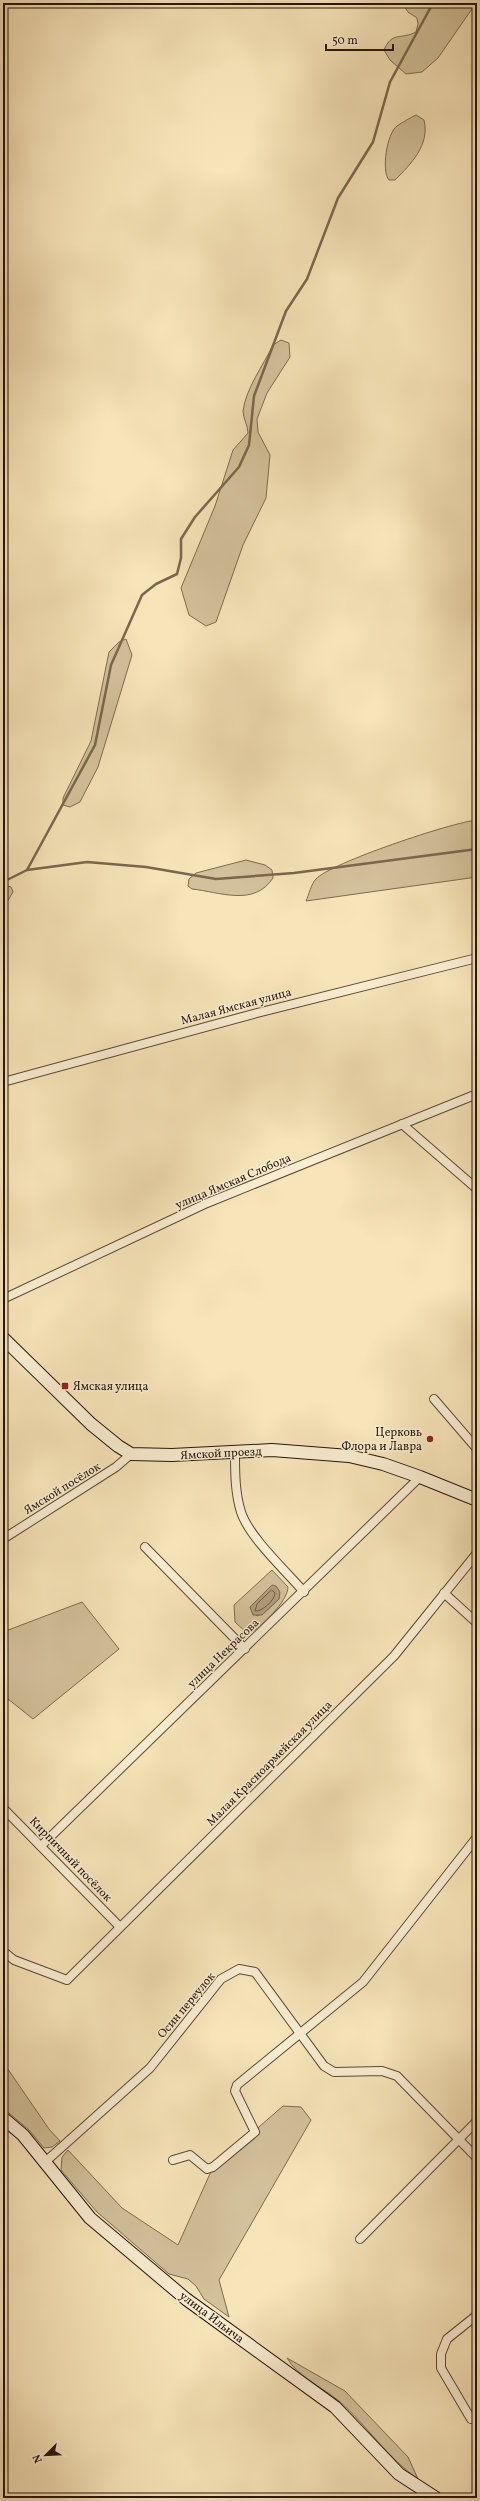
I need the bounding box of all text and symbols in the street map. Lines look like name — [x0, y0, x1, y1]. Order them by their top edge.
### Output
scale bar — [326, 26, 393, 52]
text: 50 m — [332, 33, 358, 49]
street label: Малая Ямская улица — [179, 985, 293, 1029]
street label: улица Ямская Слобода — [173, 1150, 294, 1214]
place label: Ямская улица — [73, 1379, 148, 1395]
marker: Ямская улица — [60, 1381, 70, 1391]
place label: Церковь Флора и Лавра — [341, 1425, 422, 1455]
marker: Церковь Флора и Лавра — [425, 1434, 435, 1444]
street label: Ямской проезд — [180, 1444, 262, 1464]
street label: Ямской посёлок — [21, 1459, 104, 1519]
street label: улица Некрасова — [184, 1615, 263, 1692]
street label: Малая Красноармейская улица — [203, 1697, 336, 1830]
street label: Кирпичный посёлок — [26, 1814, 115, 1906]
street label: Осин переулок — [154, 1969, 220, 2042]
street label: улица Ильича — [176, 2288, 247, 2347]
north arrow — [26, 2435, 66, 2475]
text: N — [30, 2452, 47, 2465]

